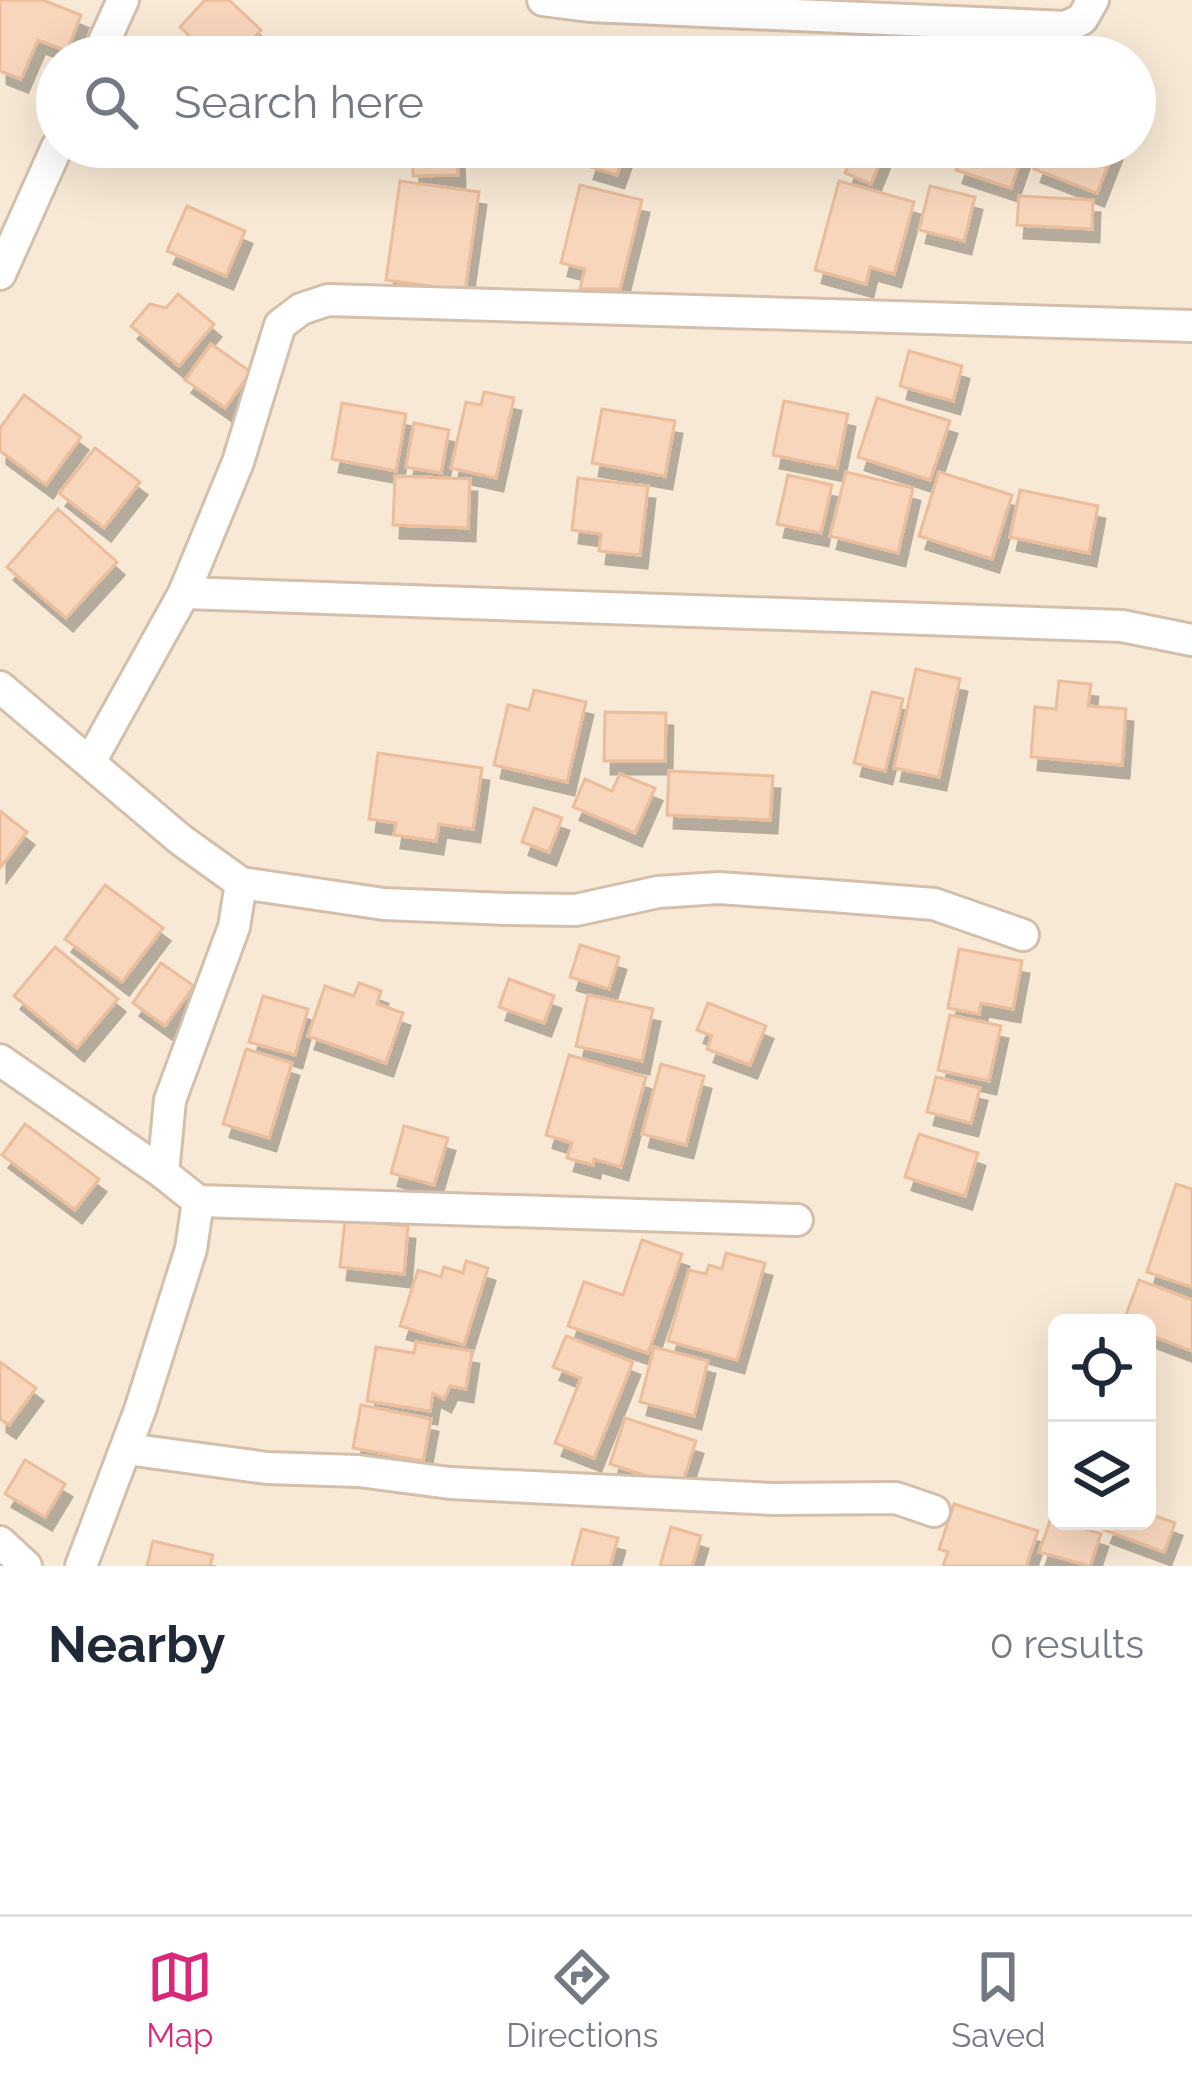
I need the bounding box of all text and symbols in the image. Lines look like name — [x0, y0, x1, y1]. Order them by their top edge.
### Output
search box — [36, 36, 1156, 168]
icon: search — [78, 69, 144, 135]
text: Search here — [174, 76, 424, 129]
map controls — [1048, 1314, 1156, 1530]
button: locate — [1048, 1314, 1156, 1422]
button: layers — [1048, 1422, 1156, 1530]
text: Nearby — [48, 1614, 225, 1674]
text: 0 results — [990, 1621, 1144, 1667]
tab: Map — [146, 1944, 213, 2055]
tab: Directions — [506, 1944, 659, 2055]
tab: Saved — [951, 1944, 1046, 2055]

